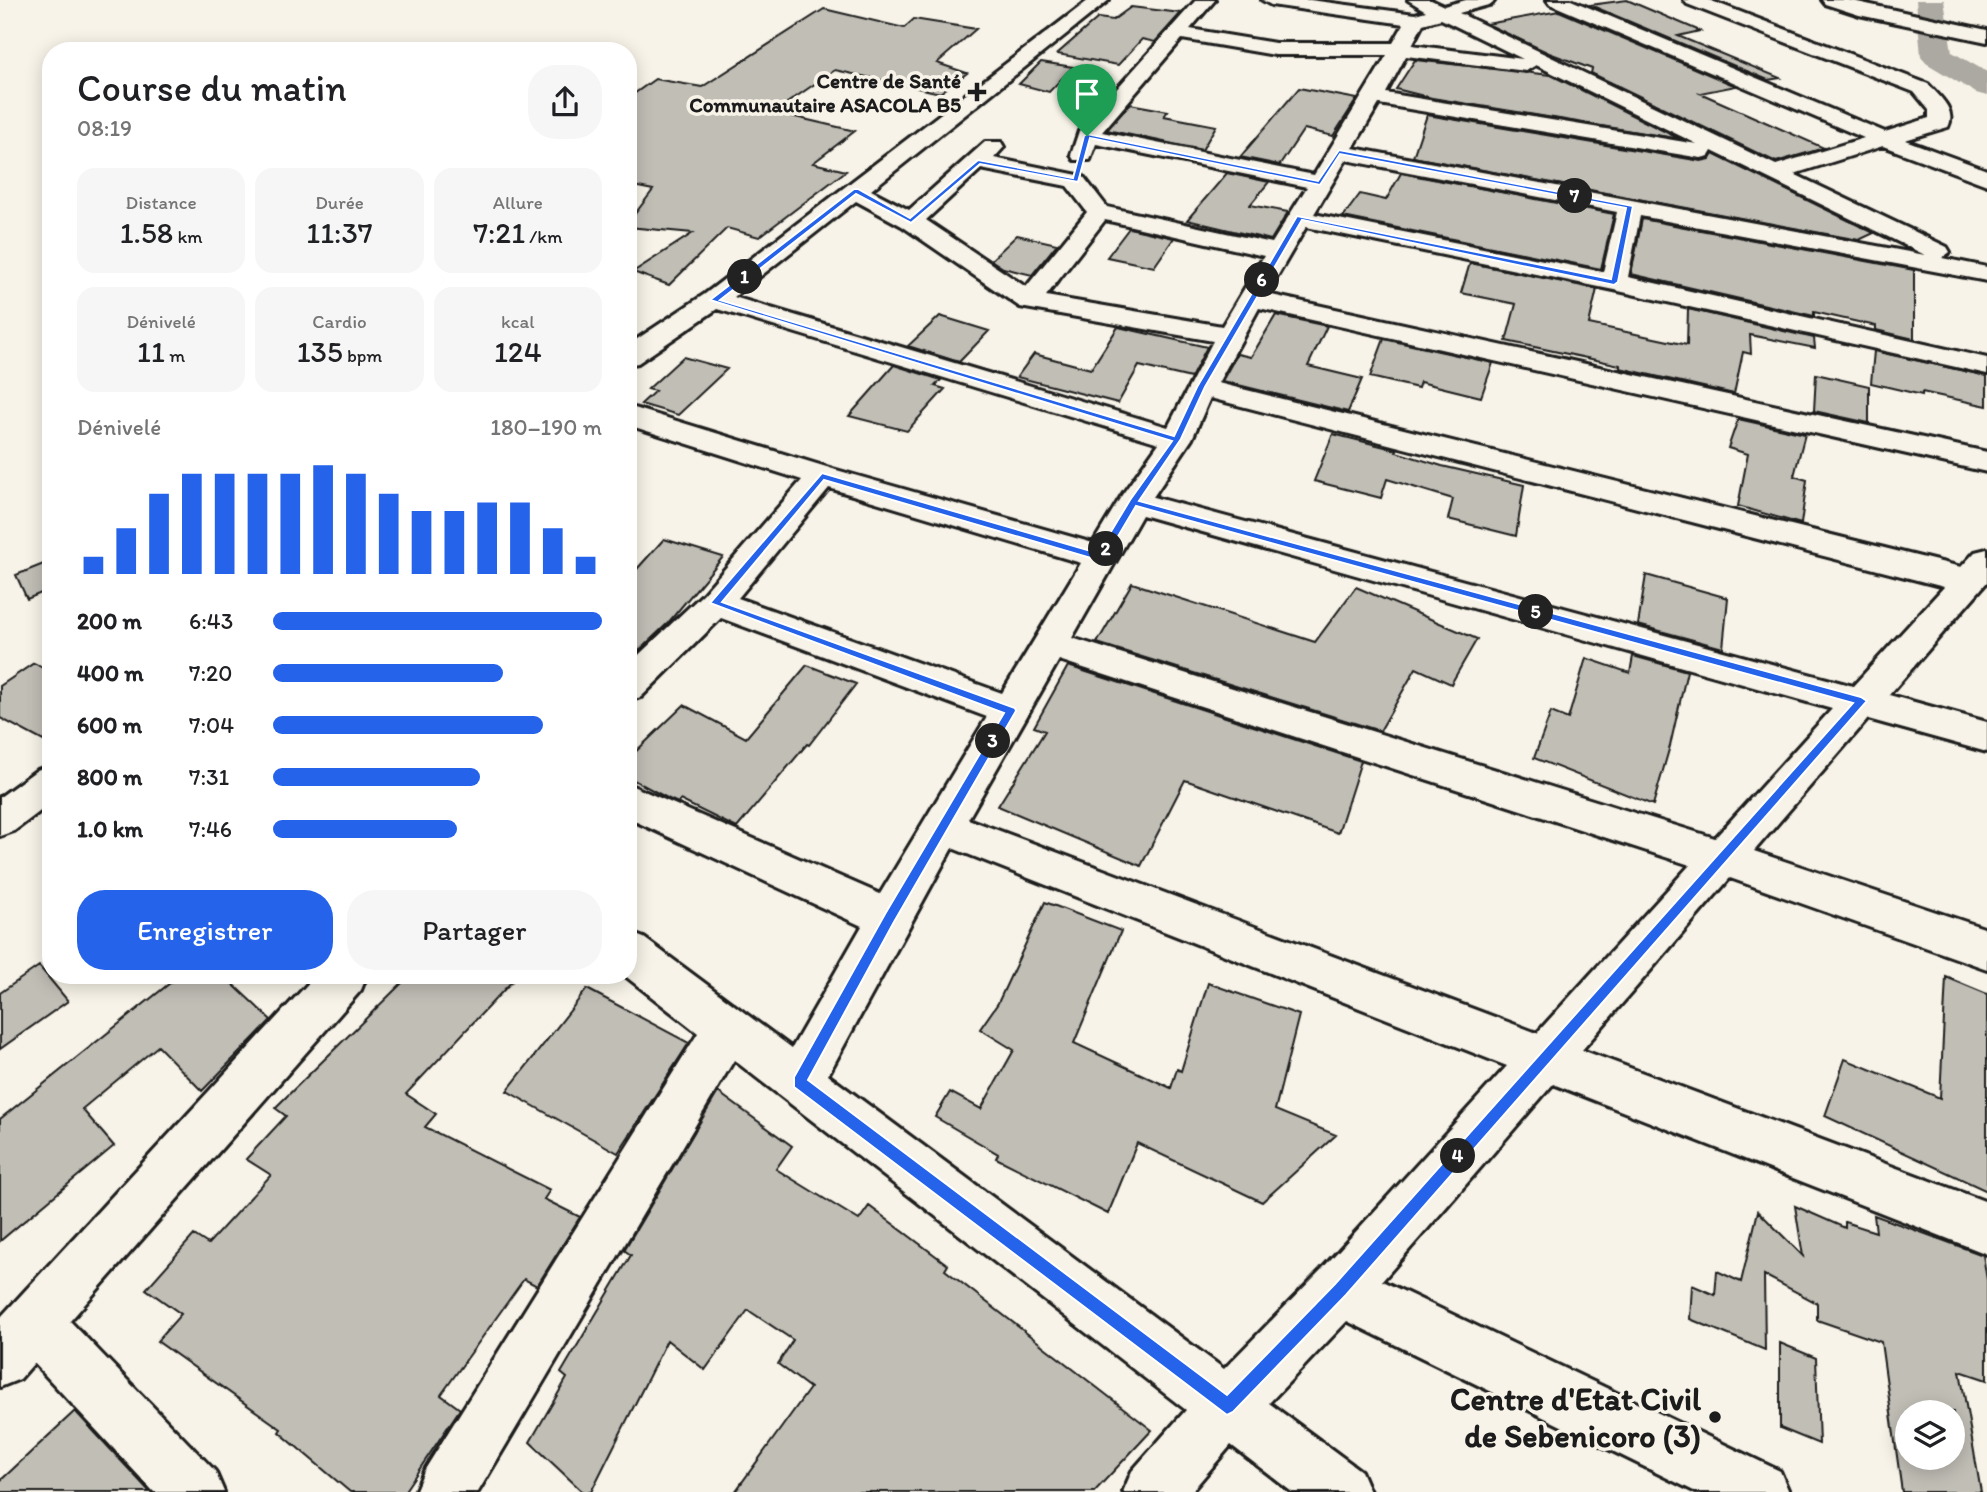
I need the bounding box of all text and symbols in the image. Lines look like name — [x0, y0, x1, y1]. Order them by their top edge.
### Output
pin — [1057, 64, 1117, 136]
text: Course du matin — [77, 65, 347, 111]
button: share — [528, 65, 602, 139]
place label: Centre de Santé Communautaire ASACOLA B5 — [689, 68, 961, 117]
icon: arrive — [1068, 75, 1106, 113]
marker: Centre de Santé Communautaire ASACOLA B5 — [967, 82, 987, 102]
text: 08:19 — [77, 114, 132, 142]
pin: 7 — [1558, 178, 1592, 214]
text: 7 — [1570, 184, 1579, 207]
text: Distance — [126, 191, 197, 214]
text: Durée — [315, 191, 364, 214]
text: Allure — [493, 191, 543, 214]
text: 1.58 — [120, 214, 173, 251]
text: 11:37 — [306, 214, 373, 251]
text: 7:21 — [473, 214, 525, 251]
text: km — [173, 225, 203, 248]
text: /km — [525, 225, 562, 248]
pin: 1 — [728, 260, 762, 294]
pin: 6 — [1244, 262, 1280, 298]
text: 1 — [740, 265, 749, 288]
text: 6 — [1256, 268, 1267, 291]
text: Dénivelé — [126, 310, 196, 333]
text: Cardio — [312, 310, 367, 333]
text: kcal — [501, 310, 535, 333]
text: 11 — [137, 333, 165, 370]
text: 135 — [297, 333, 343, 370]
text: 124 — [494, 333, 542, 370]
text: m — [165, 344, 185, 367]
text: bpm — [343, 344, 382, 367]
text: Dénivelé — [77, 413, 161, 441]
text: 180–190 m — [490, 413, 602, 441]
pin: 2 — [1088, 532, 1124, 566]
text: 2 — [1101, 537, 1111, 560]
pin: 5 — [1518, 594, 1554, 630]
text: 5 — [1531, 600, 1540, 623]
text: 200 m — [77, 607, 142, 635]
text: 6:43 — [189, 607, 233, 635]
text: 400 m — [77, 659, 144, 687]
text: 7:20 — [189, 659, 232, 687]
text: 600 m — [77, 711, 142, 739]
text: 7:04 — [189, 711, 234, 739]
pin: 3 — [976, 724, 1010, 758]
text: 3 — [987, 729, 998, 752]
text: 800 m — [77, 763, 142, 791]
text: 7:31 — [189, 763, 229, 791]
text: 1.0 km — [77, 815, 143, 843]
text: 7:46 — [189, 815, 232, 843]
button: Enregistrer — [77, 890, 333, 970]
button: Partager — [347, 890, 602, 970]
pin: 4 — [1440, 1138, 1476, 1174]
text: 4 — [1452, 1144, 1463, 1167]
place label: Centre d'Etat Civil de Sebenicoro (3) — [1450, 1380, 1702, 1455]
map controls — [1895, 1400, 1965, 1470]
button: layers — [1895, 1400, 1965, 1470]
marker: Centre d'Etat Civil de Sebenicoro (3) — [1707, 1409, 1723, 1425]

